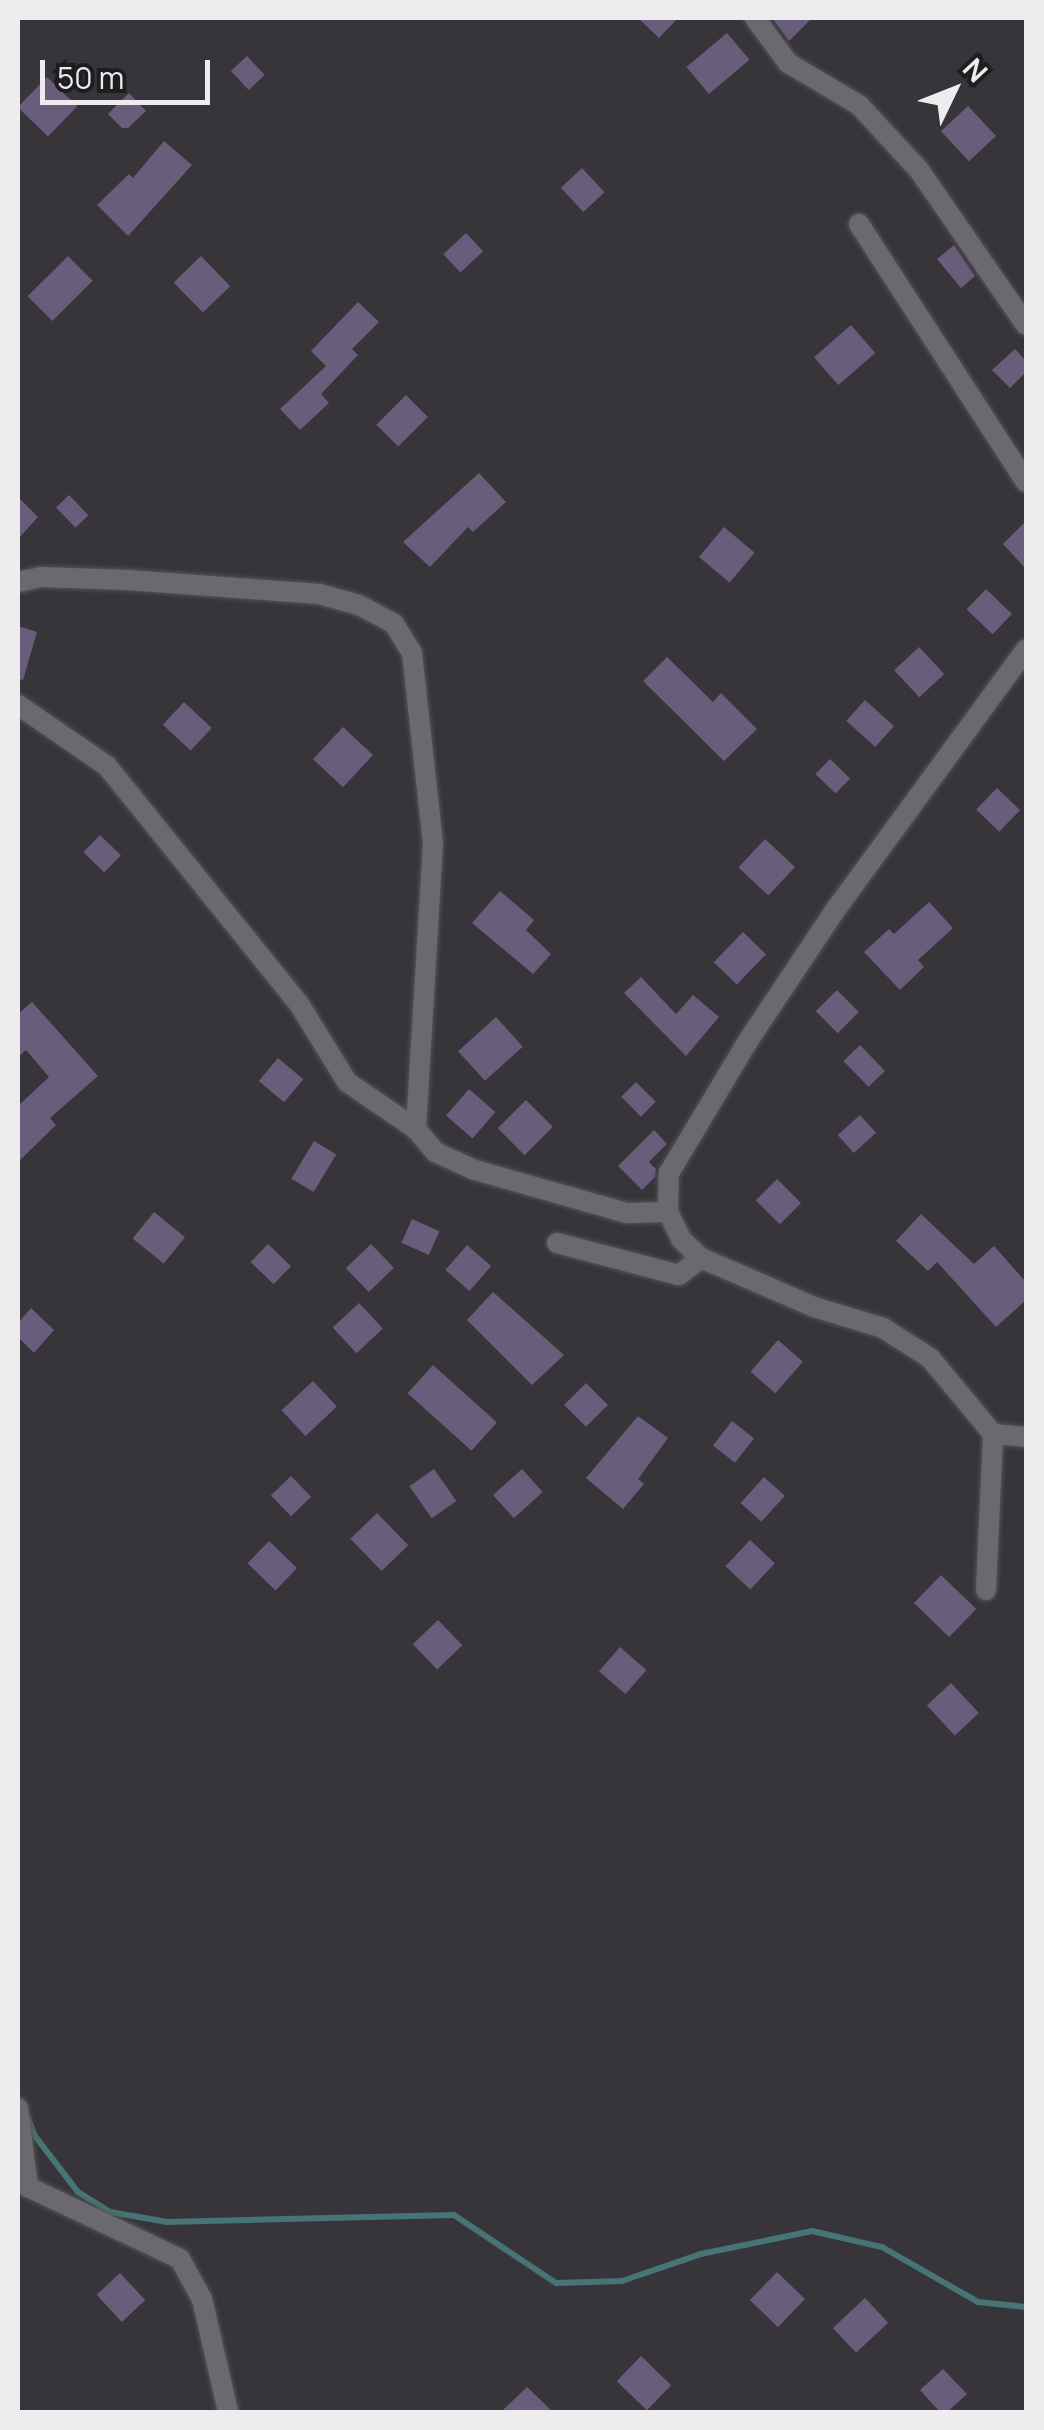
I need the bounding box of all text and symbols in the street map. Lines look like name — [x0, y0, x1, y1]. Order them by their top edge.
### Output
scale bar — [45, 40, 215, 102]
north arrow — [904, 40, 1004, 140]
text: N — [955, 49, 997, 90]
text: 50 m — [57, 57, 124, 98]

